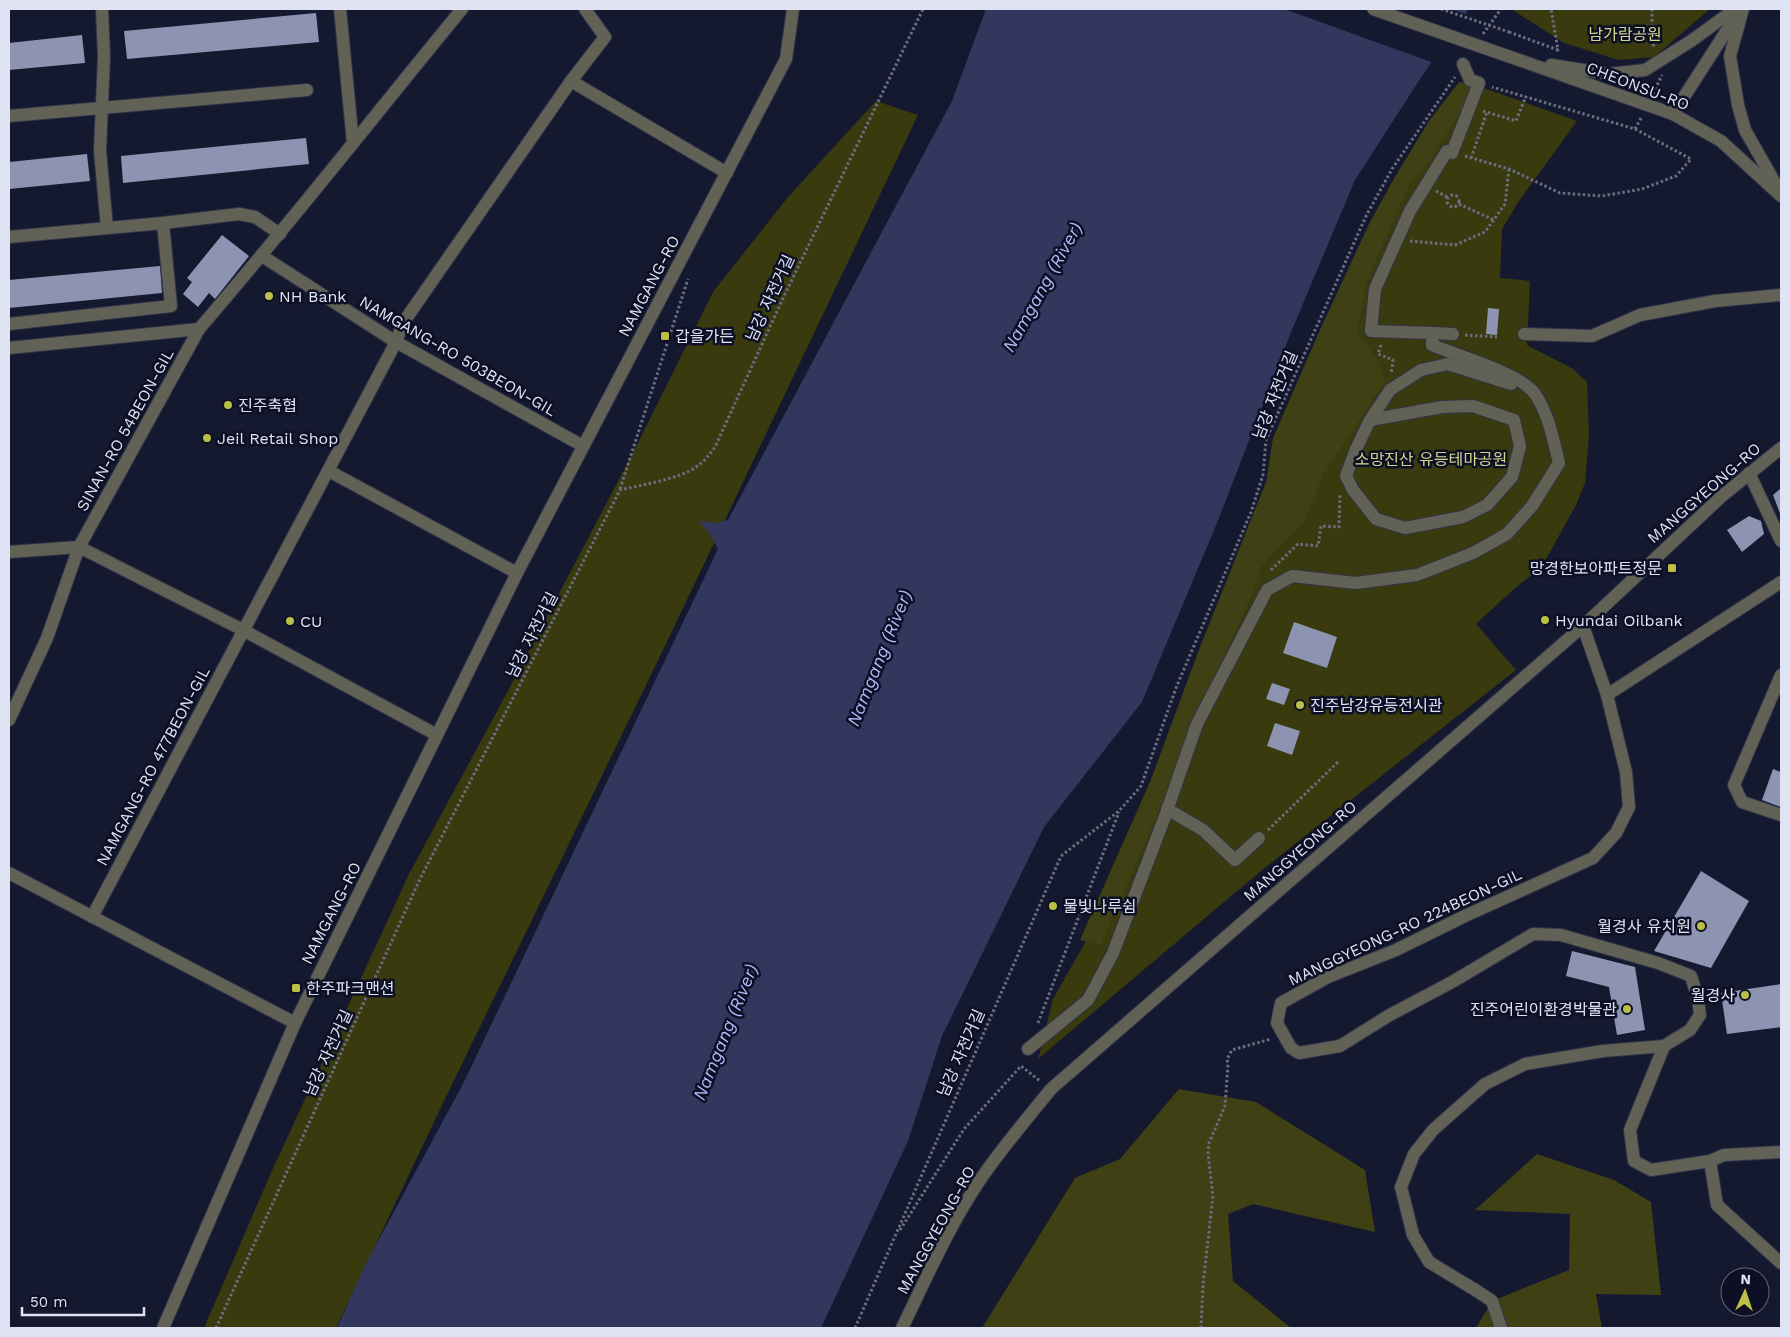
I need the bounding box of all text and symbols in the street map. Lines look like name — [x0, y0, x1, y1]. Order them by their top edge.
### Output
park label: 남가람공원 — [1588, 25, 1662, 44]
street label: CHEONSU-RO — [1584, 58, 1692, 114]
water label: Namgang (River) — [998, 219, 1086, 355]
street label: NAMGANG-RO — [614, 232, 684, 340]
street label: 남강 자전거길 — [742, 251, 798, 345]
place label: NH Bank — [279, 287, 346, 306]
marker: NH Bank — [263, 290, 275, 302]
street label: NAMGANG-RO 503BEON-GIL — [356, 292, 560, 420]
place label: 갑을가든 — [675, 327, 734, 346]
marker: 갑을가든 — [659, 330, 671, 342]
street label: SINAN-RO 54BEON-GIL — [72, 345, 178, 514]
street label: 남강 자전거길 — [1249, 348, 1301, 442]
place label: 진주축협 — [238, 396, 297, 415]
marker: 진주축협 — [222, 399, 234, 411]
place label: Jeil Retail Shop — [217, 429, 338, 448]
marker: Jeil Retail Shop — [201, 432, 213, 444]
street label: MANGGYEONG-RO — [1644, 439, 1764, 547]
park label: 소망진산 유등테마공원 — [1355, 450, 1507, 469]
place label: 망경한보아파트정문 — [1530, 559, 1662, 578]
marker: 망경한보아파트정문 — [1666, 562, 1678, 574]
water label: Namgang (River) — [842, 587, 916, 729]
street label: 남강 자전거길 — [502, 589, 562, 681]
place label: Hyundai Oilbank — [1555, 611, 1683, 630]
place label: CU — [300, 612, 322, 631]
marker: Hyundai Oilbank — [1539, 614, 1551, 626]
marker: CU — [284, 615, 296, 627]
street label: NAMGANG-RO 477BEON-GIL — [92, 663, 214, 869]
place label: 진주남강유등전시관 — [1310, 696, 1443, 715]
marker: 진주남강유등전시관 — [1294, 699, 1306, 711]
street label: MANGGYEONG-RO — [1240, 797, 1360, 905]
street label: NAMGANG-RO — [297, 859, 365, 967]
street label: MANGGYEONG-RO 224BEON-GIL — [1285, 864, 1525, 990]
place label: 물빛나루쉼 — [1063, 897, 1137, 916]
marker: 물빛나루쉼 — [1047, 900, 1059, 912]
place label: 월경사 유치원 — [1597, 917, 1691, 936]
marker: 월경사 유치원 — [1695, 920, 1707, 932]
water label: Namgang (River) — [688, 961, 762, 1103]
place label: 한주파크맨션 — [306, 979, 394, 998]
marker: 한주파크맨션 — [290, 982, 302, 994]
place label: 월경사 — [1691, 986, 1735, 1005]
marker: 월경사 — [1739, 989, 1751, 1001]
place label: 진주어린이환경박물관 — [1470, 1000, 1617, 1019]
marker: 진주어린이환경박물관 — [1621, 1003, 1633, 1015]
street label: 남강 자전거길 — [300, 1006, 356, 1100]
street label: 남강 자전거길 — [933, 1006, 989, 1100]
street label: MANGGYEONG-RO — [893, 1163, 979, 1297]
north arrow — [1720, 1267, 1770, 1317]
text: N — [1740, 1271, 1751, 1287]
scale bar — [22, 1284, 145, 1316]
text: 50 m — [30, 1293, 67, 1311]

